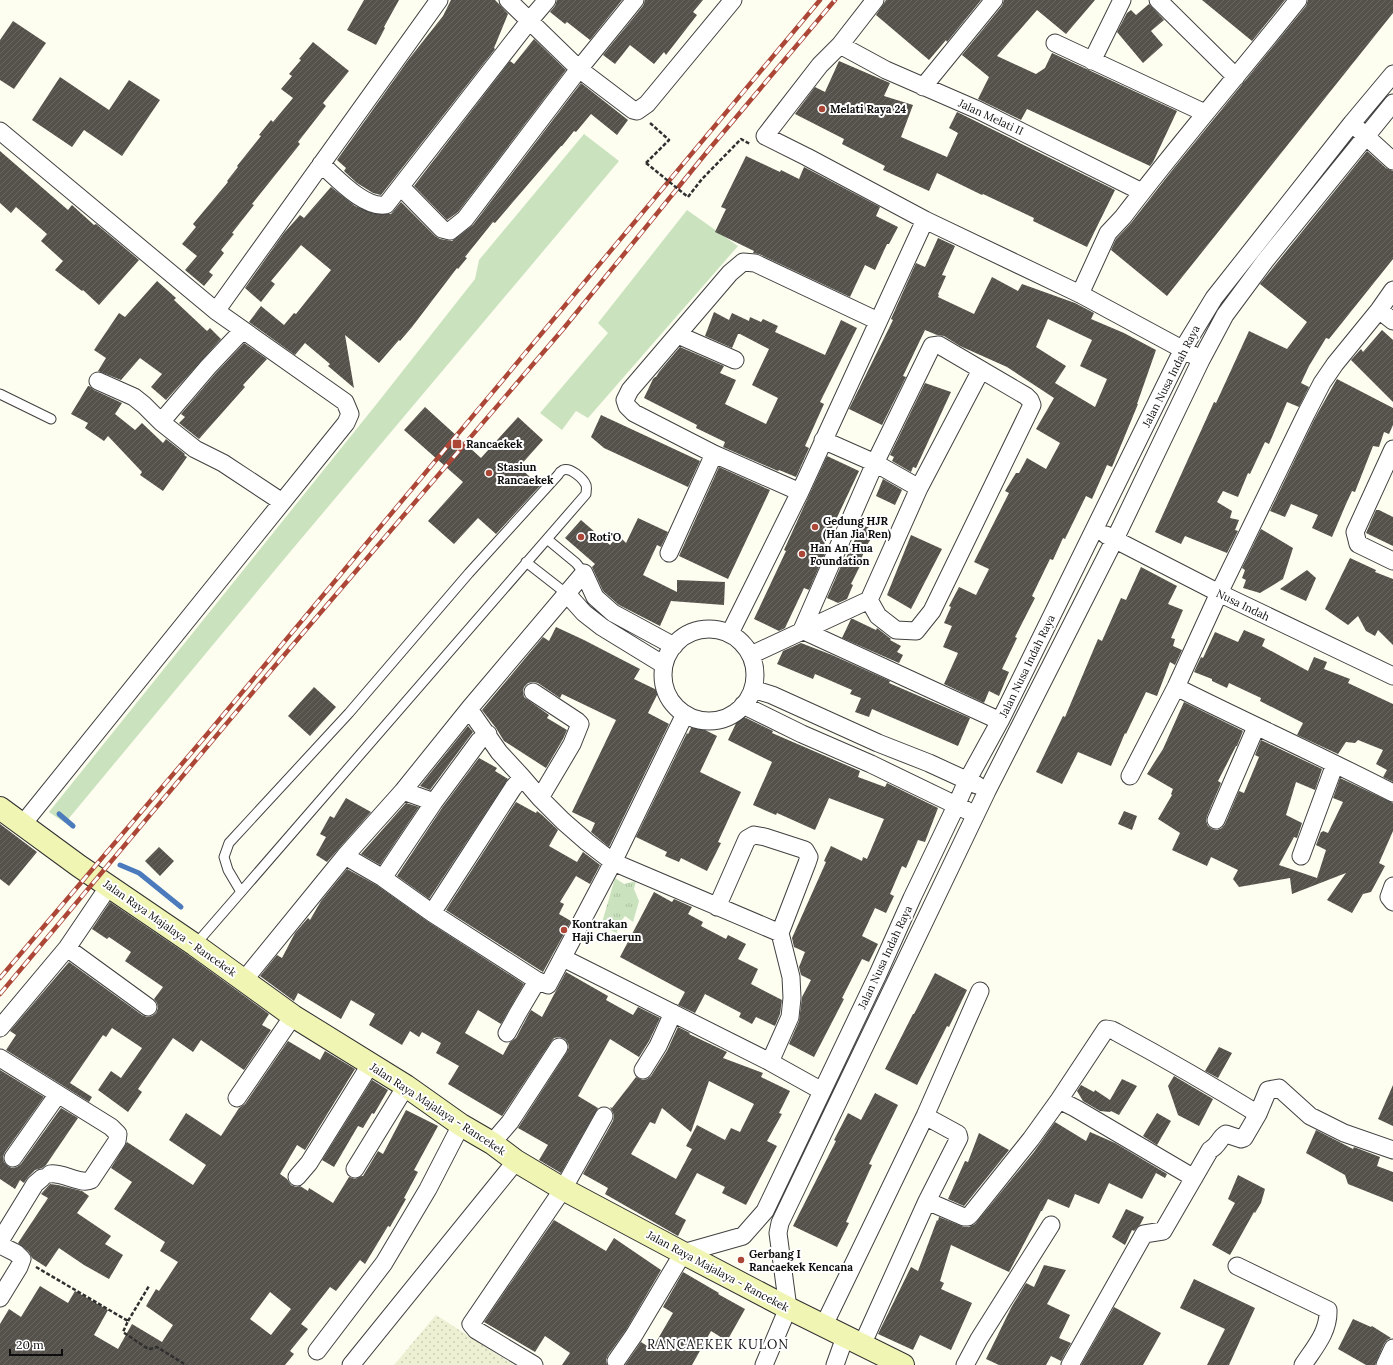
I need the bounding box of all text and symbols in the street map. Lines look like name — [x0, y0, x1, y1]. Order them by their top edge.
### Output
street label: Jalan Melati II — [955, 95, 1026, 138]
place label: Melati Raya 24 — [830, 102, 906, 116]
marker: Melati Raya 24 — [817, 104, 827, 114]
street label: Jalan Nusa Indah Raya — [1139, 322, 1203, 430]
place label: Rancaekek — [466, 437, 523, 451]
marker: Rancaekek — [451, 438, 463, 450]
place label: Stasiun Rancaekek — [497, 460, 554, 487]
marker: Stasiun Rancaekek — [484, 468, 494, 478]
place label: Gedung HJR (Han Jia Ren) — [823, 514, 891, 542]
marker: Gedung HJR (Han Jia Ren) — [810, 522, 820, 532]
place label: Roti'O — [589, 530, 622, 544]
marker: Roti'O — [576, 532, 586, 542]
place label: Han An Hua Foundation — [810, 541, 873, 568]
marker: Han An Hua Foundation — [797, 549, 807, 559]
street label: Nusa Indah — [1214, 586, 1272, 624]
street label: Jalan Nusa Indah Raya — [996, 612, 1058, 720]
street label: Jalan Raya Majalaya - Rancekek — [100, 876, 239, 979]
street label: Jalan Nusa Indah Raya — [854, 903, 915, 1012]
place label: Kontrakan Haji Chaerun — [572, 917, 642, 944]
marker: Kontrakan Haji Chaerun — [559, 925, 569, 935]
street label: Jalan Raya Majalaya - Rancekek — [367, 1059, 509, 1158]
street label: Jalan Raya Majalaya - Rancekek — [644, 1227, 792, 1315]
place label: Gerbang I Rancaekek Kencana — [749, 1247, 853, 1274]
marker: Gerbang I Rancaekek Kencana — [736, 1255, 746, 1265]
scale bar — [10, 1331, 62, 1357]
district label: RANCAEKEK KULON — [647, 1336, 789, 1353]
text: 20 m — [16, 1337, 44, 1352]

